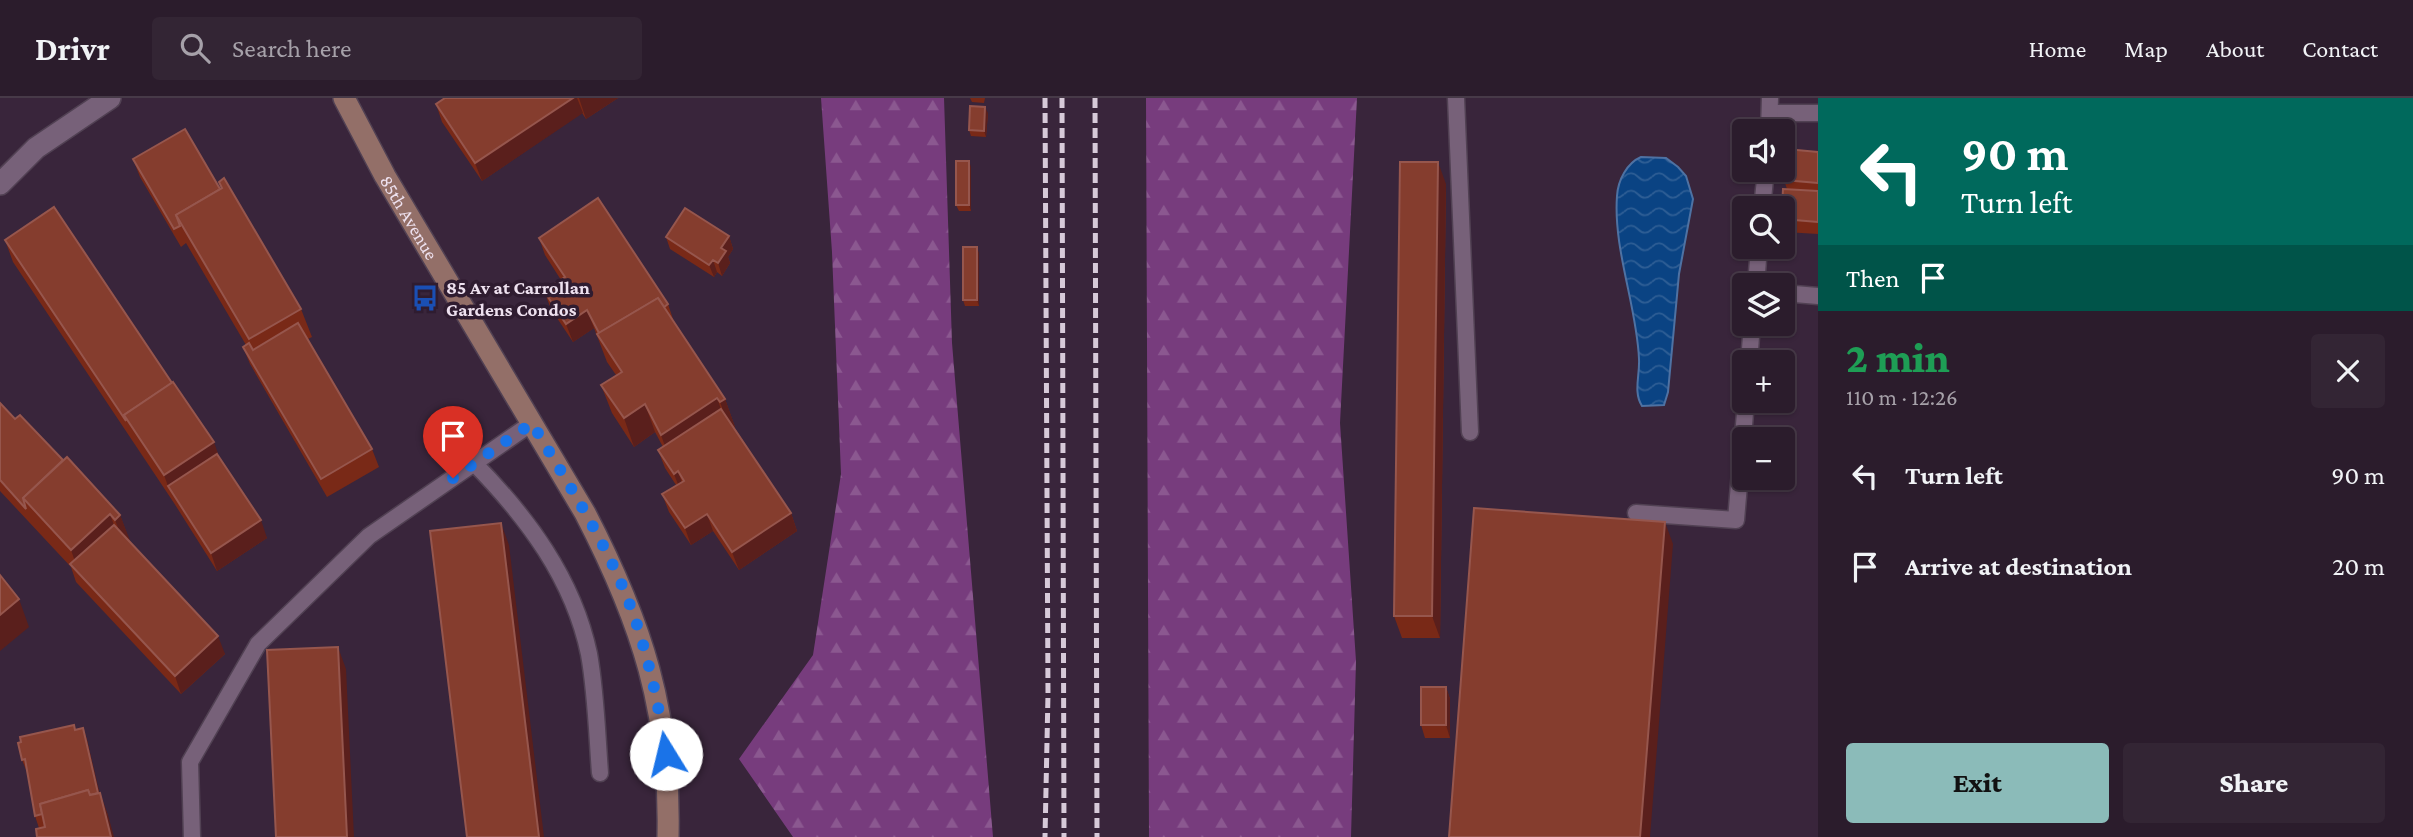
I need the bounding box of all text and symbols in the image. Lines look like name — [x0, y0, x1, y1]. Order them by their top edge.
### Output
search box — [152, 17, 642, 80]
icon: search — [176, 29, 214, 67]
text: Drivr — [35, 30, 110, 67]
text: Search here — [232, 34, 351, 63]
text: Home — [2029, 35, 2086, 62]
text: Map — [2124, 35, 2168, 62]
text: About — [2206, 35, 2264, 62]
text: Contact — [2302, 35, 2378, 62]
map controls — [1732, 119, 1795, 490]
button: sound — [1732, 119, 1795, 182]
icon: left — [1846, 126, 1937, 217]
text: 90 m — [1961, 126, 2068, 181]
street label: 85th Avenue — [376, 171, 443, 263]
text: Turn left — [1961, 184, 2072, 220]
button: search — [1732, 196, 1795, 259]
icon: arrive — [1914, 259, 1952, 297]
text: Then — [1846, 264, 1900, 293]
button: layers — [1732, 273, 1795, 336]
place label: 85 Av at Carrollan Gardens Condos — [446, 277, 590, 320]
bus stop icon: 85 Av at Carrollan Gardens Condos — [410, 283, 440, 313]
text: 2 min — [1846, 334, 1950, 381]
button: close — [2311, 334, 2385, 408]
button: + — [1732, 350, 1795, 413]
text: 110 m · 12:26 — [1846, 384, 1958, 410]
pin — [423, 406, 483, 478]
icon: arrive — [434, 417, 472, 455]
button: − — [1732, 427, 1795, 490]
icon: left — [1846, 457, 1884, 495]
text: Turn left — [1905, 461, 2003, 490]
text: 90 m — [2331, 461, 2385, 490]
icon: arrive — [1846, 548, 1884, 586]
text: Arrive at destination — [1905, 552, 2132, 581]
text: 20 m — [2332, 552, 2385, 581]
position arrow — [629, 717, 703, 791]
button: Exit — [1846, 743, 2109, 823]
button: Share — [2123, 743, 2385, 823]

